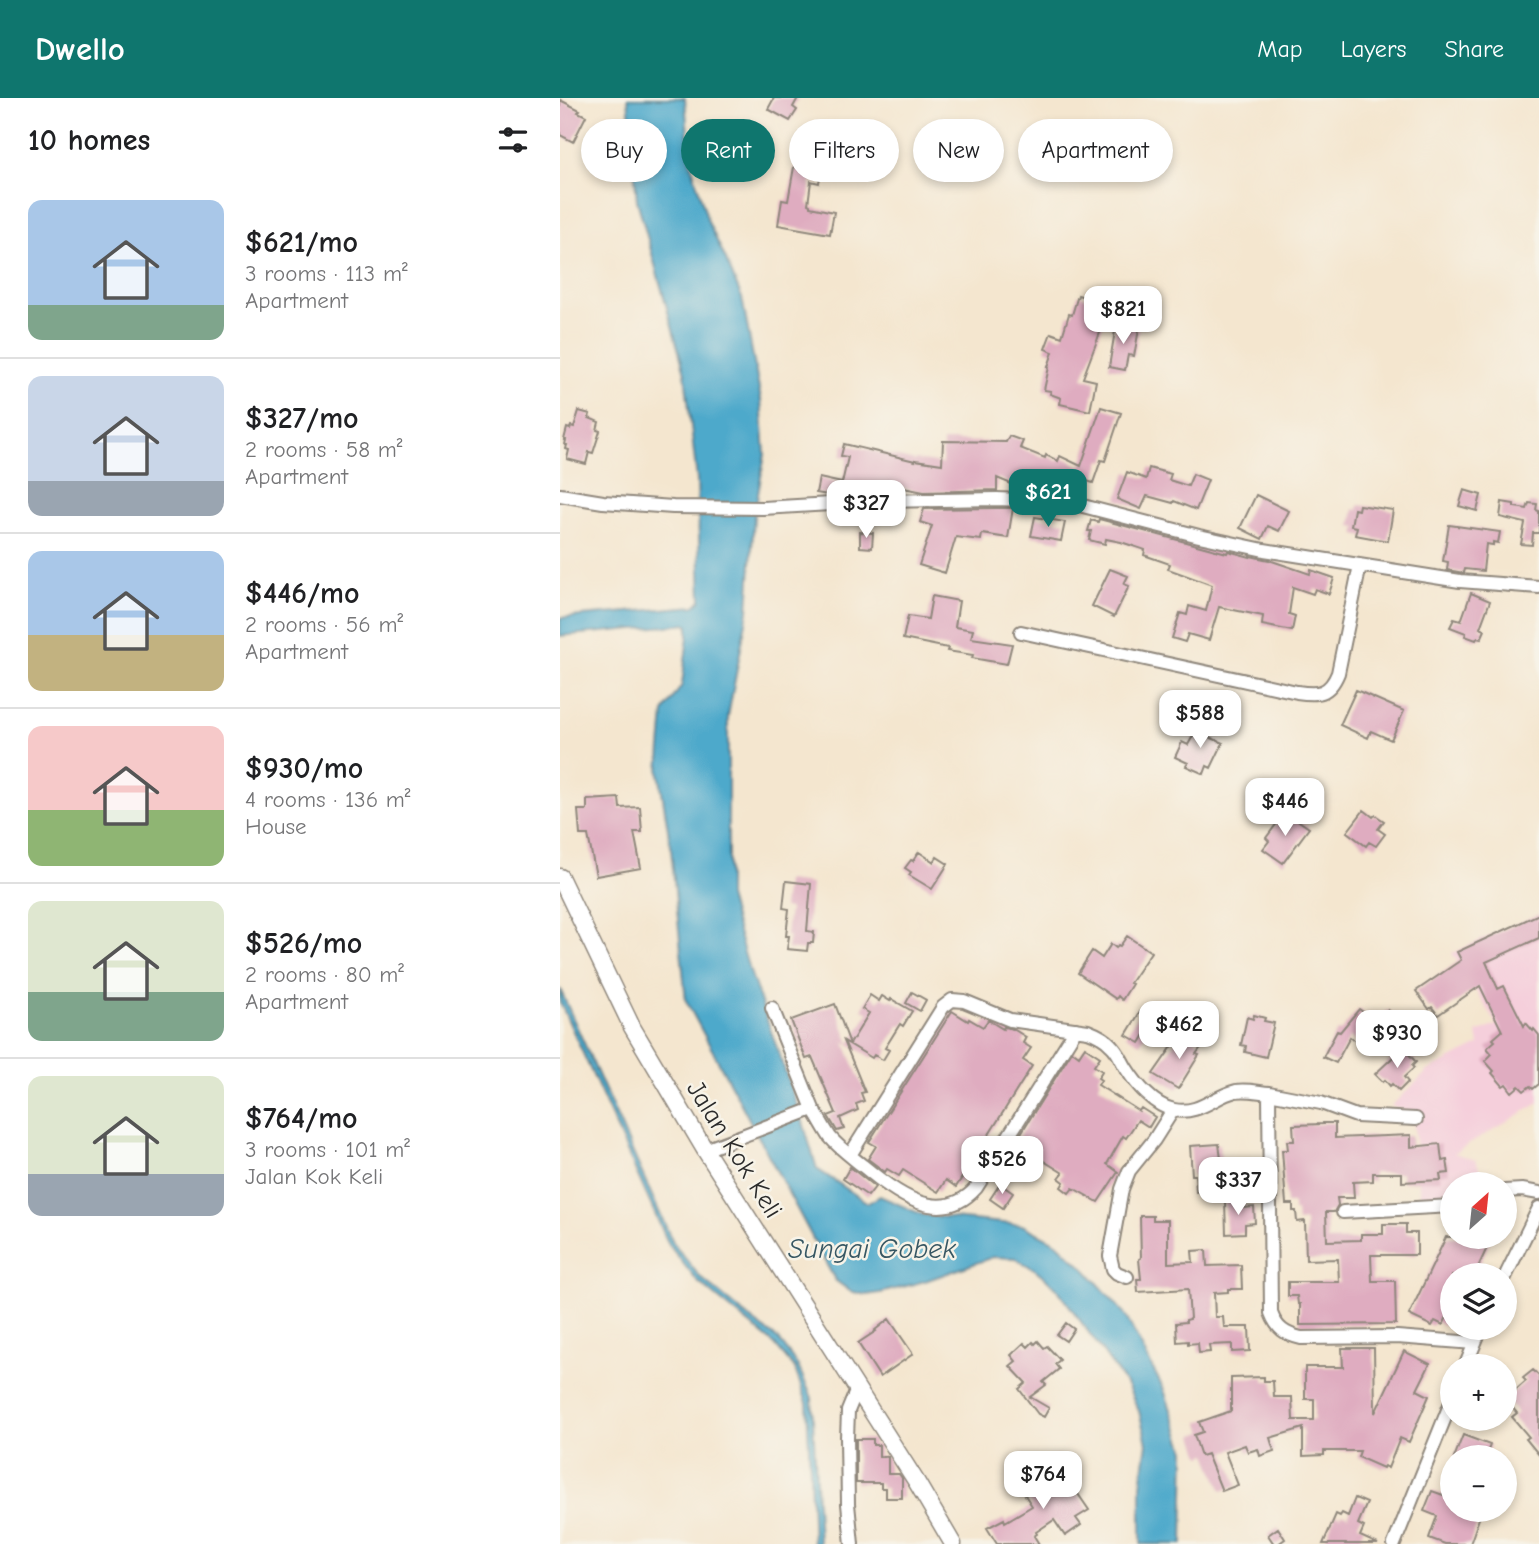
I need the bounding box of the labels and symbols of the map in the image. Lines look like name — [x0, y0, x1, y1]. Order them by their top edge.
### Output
pin: $821 — [1082, 286, 1164, 346]
pin: $621 — [1007, 470, 1089, 529]
pin: $327 — [825, 480, 907, 540]
pin: $588 — [1159, 690, 1241, 750]
pin: $446 — [1244, 778, 1326, 838]
pin: $462 — [1138, 1002, 1220, 1061]
pin: $930 — [1356, 1010, 1438, 1070]
street label: Jalan Kok Keli — [680, 1075, 788, 1224]
pin: $526 — [961, 1136, 1043, 1196]
pin: $337 — [1197, 1158, 1279, 1217]
north arrow — [1440, 1172, 1517, 1250]
water label: Sungai Gobek — [788, 1233, 956, 1265]
pin: $764 — [1002, 1452, 1084, 1511]

